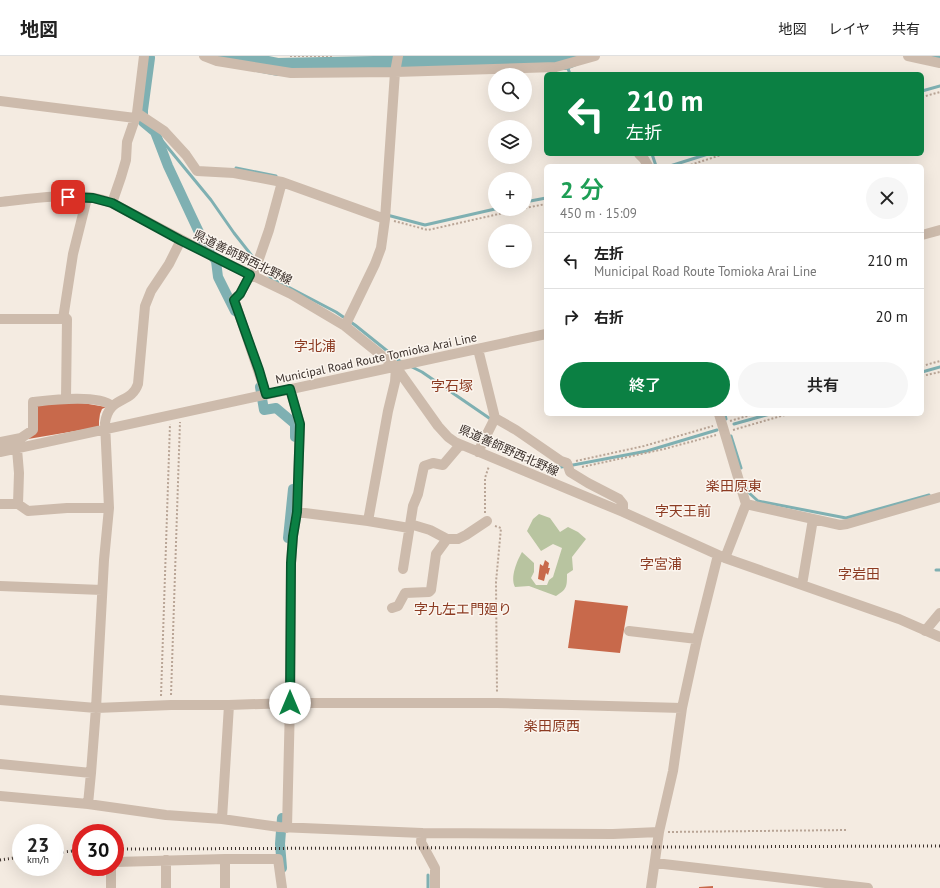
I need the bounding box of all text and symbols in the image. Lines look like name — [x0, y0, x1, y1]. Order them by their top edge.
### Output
text: 地図 — [20, 17, 58, 41]
text: 地図 — [778, 20, 806, 38]
text: レイヤ — [828, 20, 870, 38]
text: 共有 — [892, 20, 920, 38]
map controls — [488, 68, 532, 268]
button: search — [488, 68, 532, 112]
text: 210 m — [626, 82, 703, 119]
icon: left — [560, 88, 612, 140]
button: layers — [488, 120, 532, 164]
text: 左折 — [626, 121, 662, 144]
button: + — [488, 172, 532, 216]
text: 2 分 — [560, 174, 604, 205]
button: close — [866, 177, 908, 219]
pin — [51, 180, 85, 214]
icon: arrive — [57, 186, 79, 208]
text: 450 m · 15:09 — [560, 205, 637, 222]
button: − — [488, 224, 532, 268]
street label: 県道善師野西北野線 — [191, 227, 295, 287]
text: 左折 — [594, 244, 624, 263]
icon: left — [560, 250, 582, 272]
text: 210 m — [867, 251, 908, 270]
text: Municipal Road Route Tomioka Arai Line — [594, 263, 817, 280]
icon: right — [560, 306, 582, 328]
text: 20 m — [875, 307, 908, 326]
text: 右折 — [594, 308, 624, 327]
street label: Municipal Road Route Tomioka Arai Line — [274, 329, 478, 387]
district label: 字北浦 — [294, 337, 336, 355]
button: 終了 — [560, 362, 730, 408]
button: 共有 — [738, 362, 908, 408]
district label: 字石塚 — [431, 377, 473, 395]
street label: 県道善師野西北野線 — [457, 421, 561, 479]
district label: 楽田原東 — [706, 477, 762, 495]
district label: 字天王前 — [655, 502, 711, 520]
district label: 字宮浦 — [640, 555, 682, 573]
district label: 字岩田 — [838, 565, 880, 583]
district label: 字九左エ門廻り — [414, 600, 512, 618]
position arrow — [269, 682, 311, 724]
district label: 楽田原西 — [524, 717, 580, 735]
speed limit sign: 30 — [72, 824, 124, 876]
text: 23 — [27, 832, 49, 858]
text: km/h — [27, 853, 49, 866]

